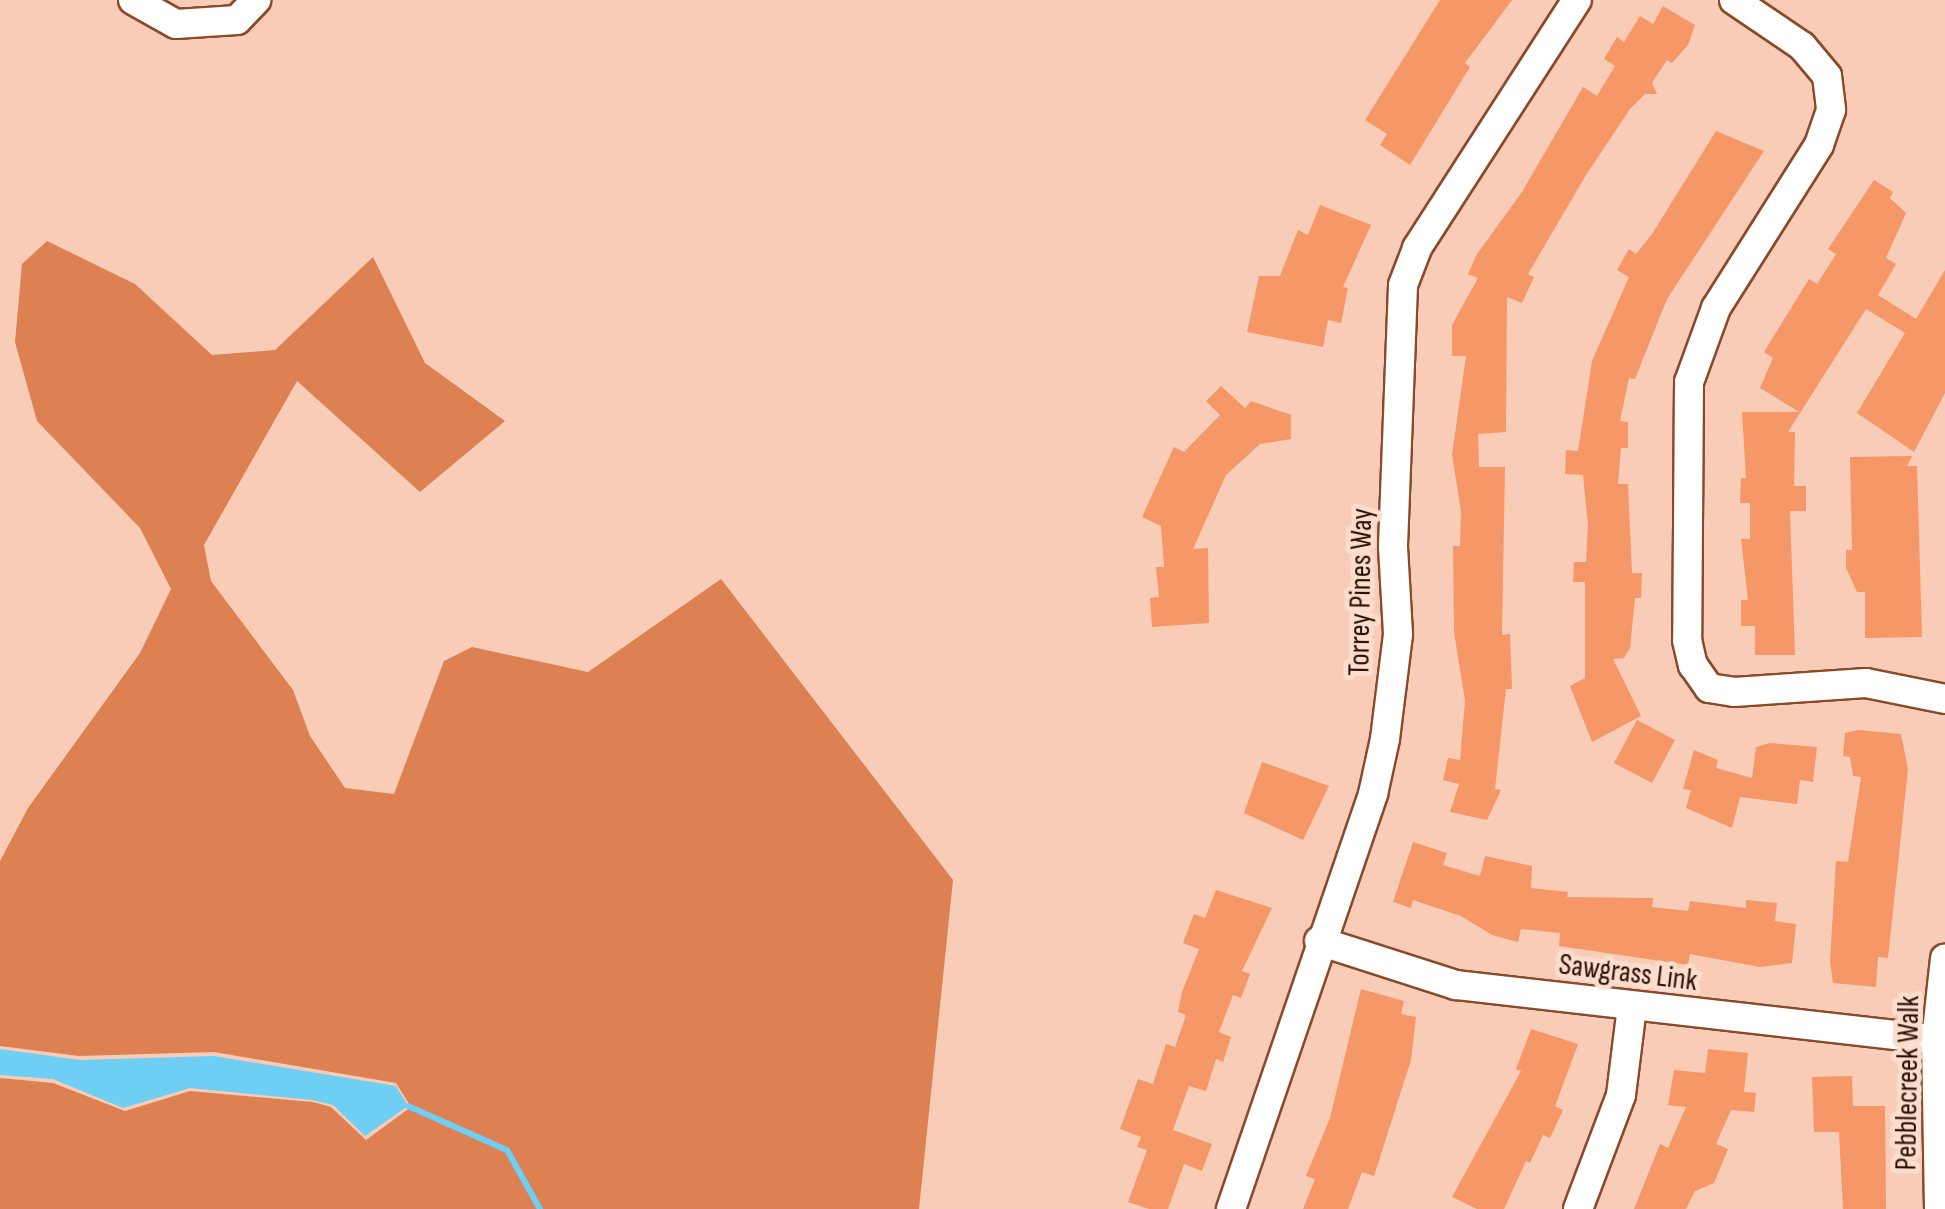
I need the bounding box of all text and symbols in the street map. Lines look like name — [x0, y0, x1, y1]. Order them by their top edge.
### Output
street label: Torrey Pines Way — [1342, 508, 1380, 676]
street label: Sawgrass Link — [1557, 947, 1699, 999]
street label: Pebblecreek Walk — [1888, 995, 1928, 1171]

